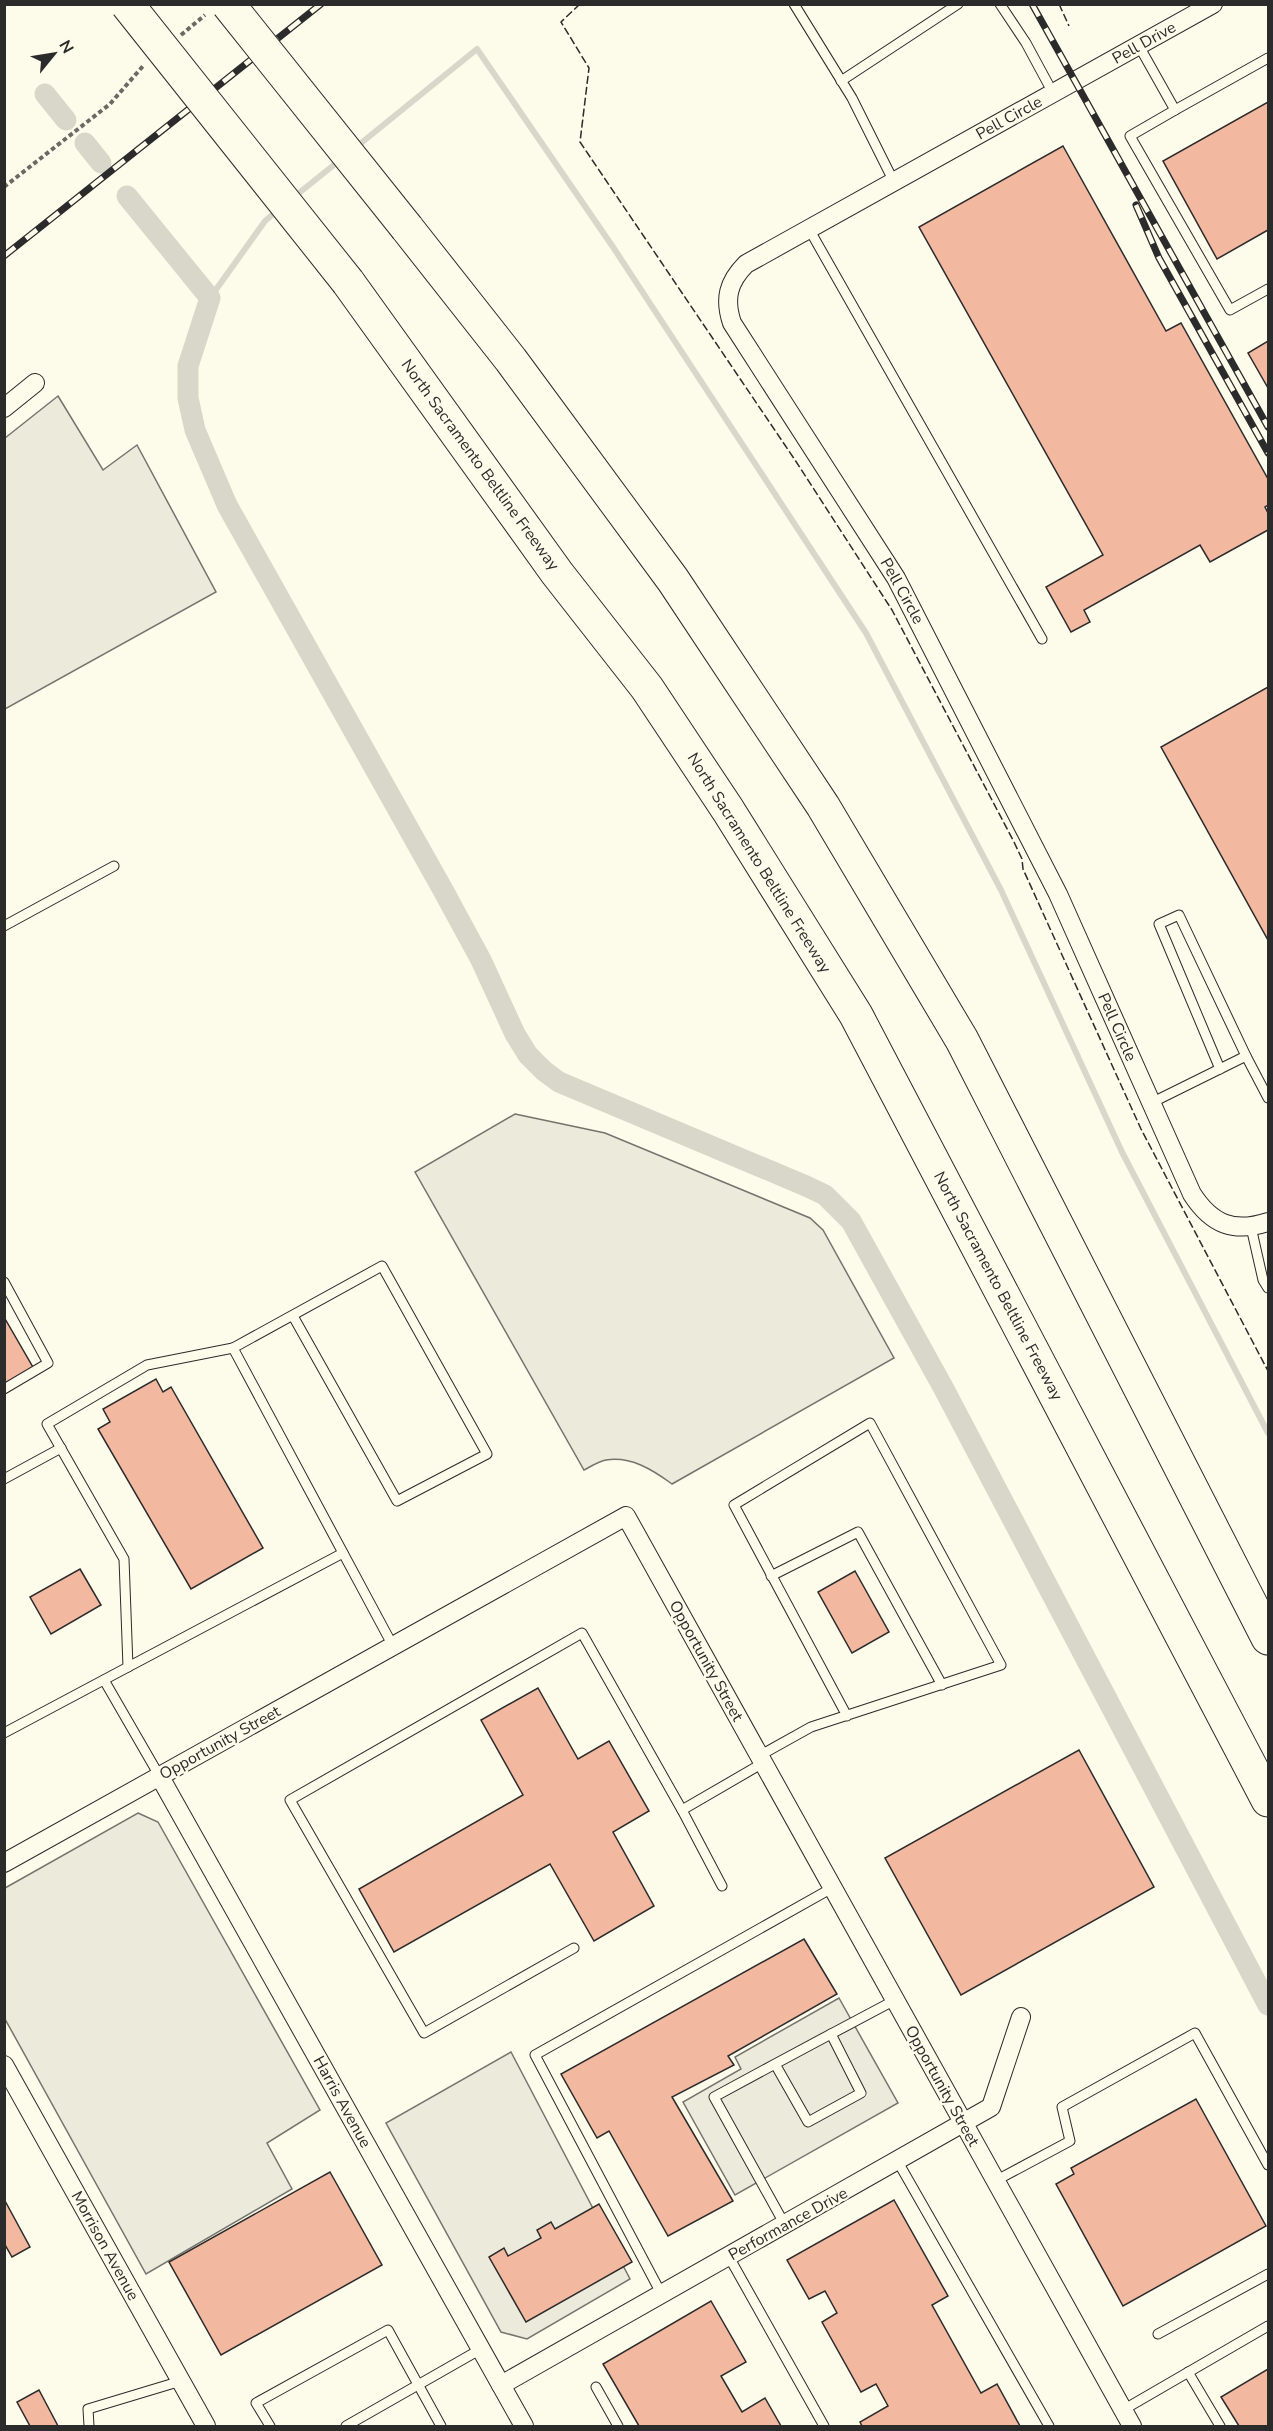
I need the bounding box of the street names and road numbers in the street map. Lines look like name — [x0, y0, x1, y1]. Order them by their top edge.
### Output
street label: Pell Drive — [1108, 16, 1180, 70]
street label: Pell Circle — [972, 91, 1046, 145]
street label: North Sacramento Beltline Freeway — [396, 355, 565, 576]
street label: Pell Circle — [875, 554, 929, 628]
street label: North Sacramento Beltline Freeway — [682, 749, 837, 978]
street label: Pell Circle — [1092, 989, 1142, 1065]
street label: North Sacramento Beltline Freeway — [928, 1168, 1068, 1405]
street label: Opportunity Street — [664, 1597, 749, 1726]
street label: Opportunity Street — [156, 1700, 285, 1785]
street label: Opportunity Street — [900, 2022, 985, 2151]
street label: Harris Avenue — [308, 2052, 376, 2152]
street label: Performance Drive — [724, 2182, 852, 2266]
street label: Morrison Avenue — [66, 2187, 144, 2305]

